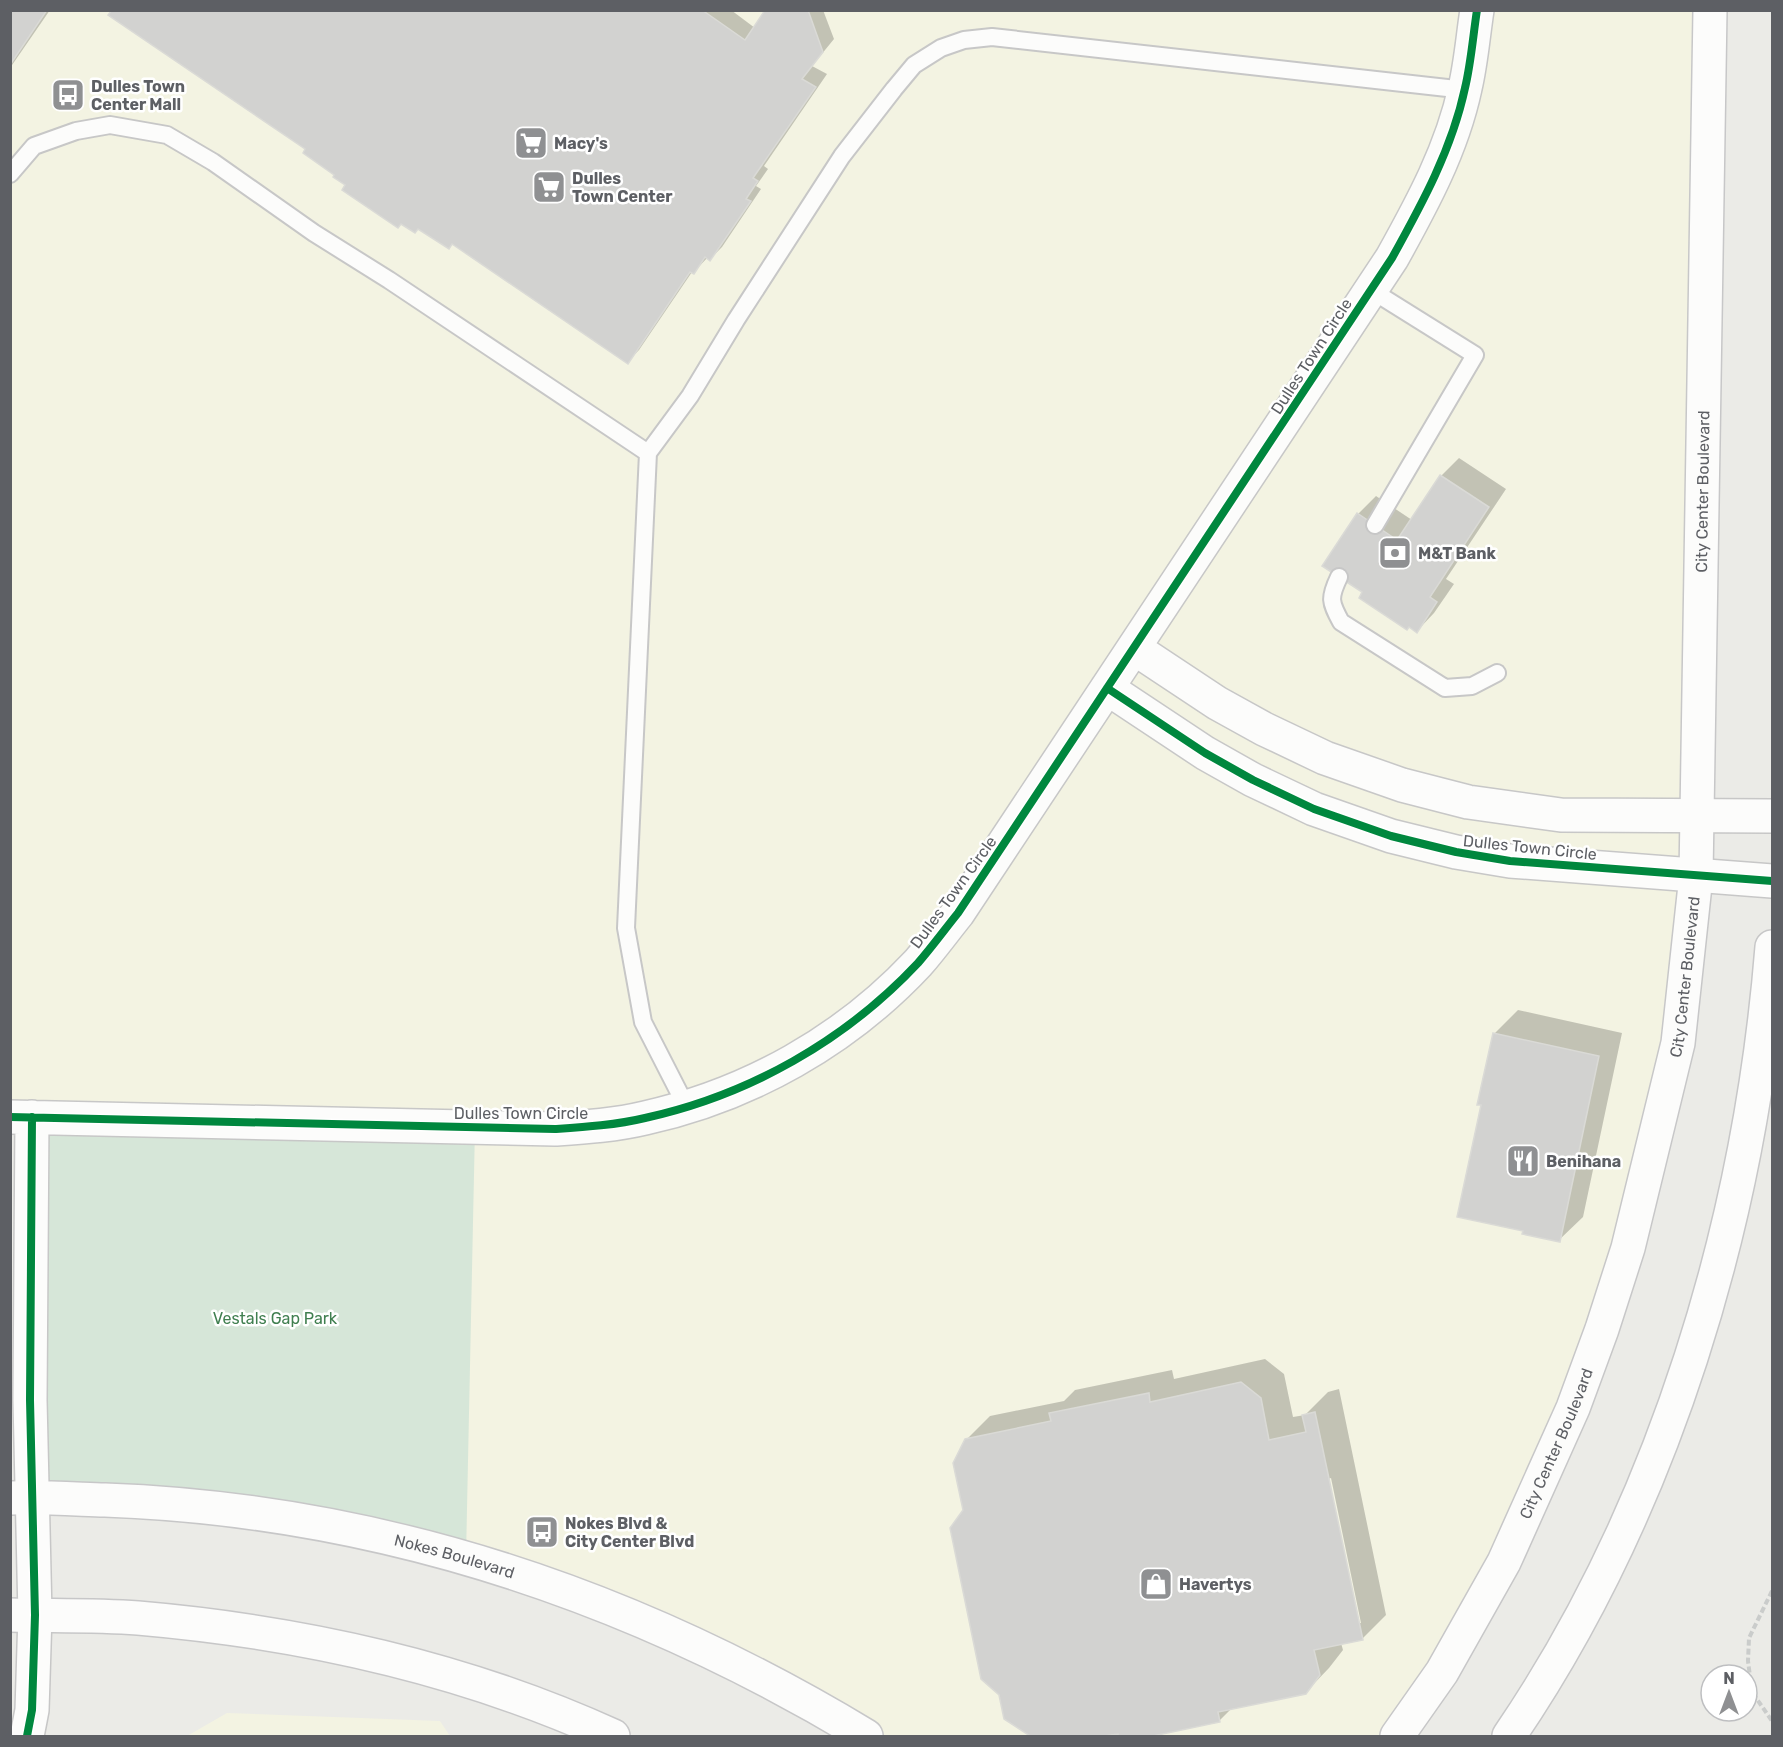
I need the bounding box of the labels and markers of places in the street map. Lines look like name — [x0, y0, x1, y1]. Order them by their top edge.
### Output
bus stop icon: Dulles Town Center Mall — [50, 77, 86, 113]
place label: Dulles Town Center Mall — [91, 77, 185, 114]
supermarket icon: Macy's — [513, 125, 549, 161]
place label: Macy's — [554, 134, 608, 153]
supermarket icon: Dulles Town Center — [531, 169, 567, 205]
place label: Dulles Town Center — [572, 169, 673, 206]
bank icon: M&T Bank — [1377, 535, 1413, 571]
place label: M&T Bank — [1418, 544, 1496, 563]
restaurant icon: Benihana — [1505, 1143, 1541, 1179]
place label: Benihana — [1546, 1152, 1621, 1171]
bus stop icon: Nokes Blvd & City Center Blvd — [524, 1514, 560, 1550]
place label: Nokes Blvd & City Center Blvd — [565, 1514, 694, 1551]
shop icon: Havertys — [1138, 1566, 1174, 1602]
place label: Havertys — [1179, 1575, 1252, 1594]

